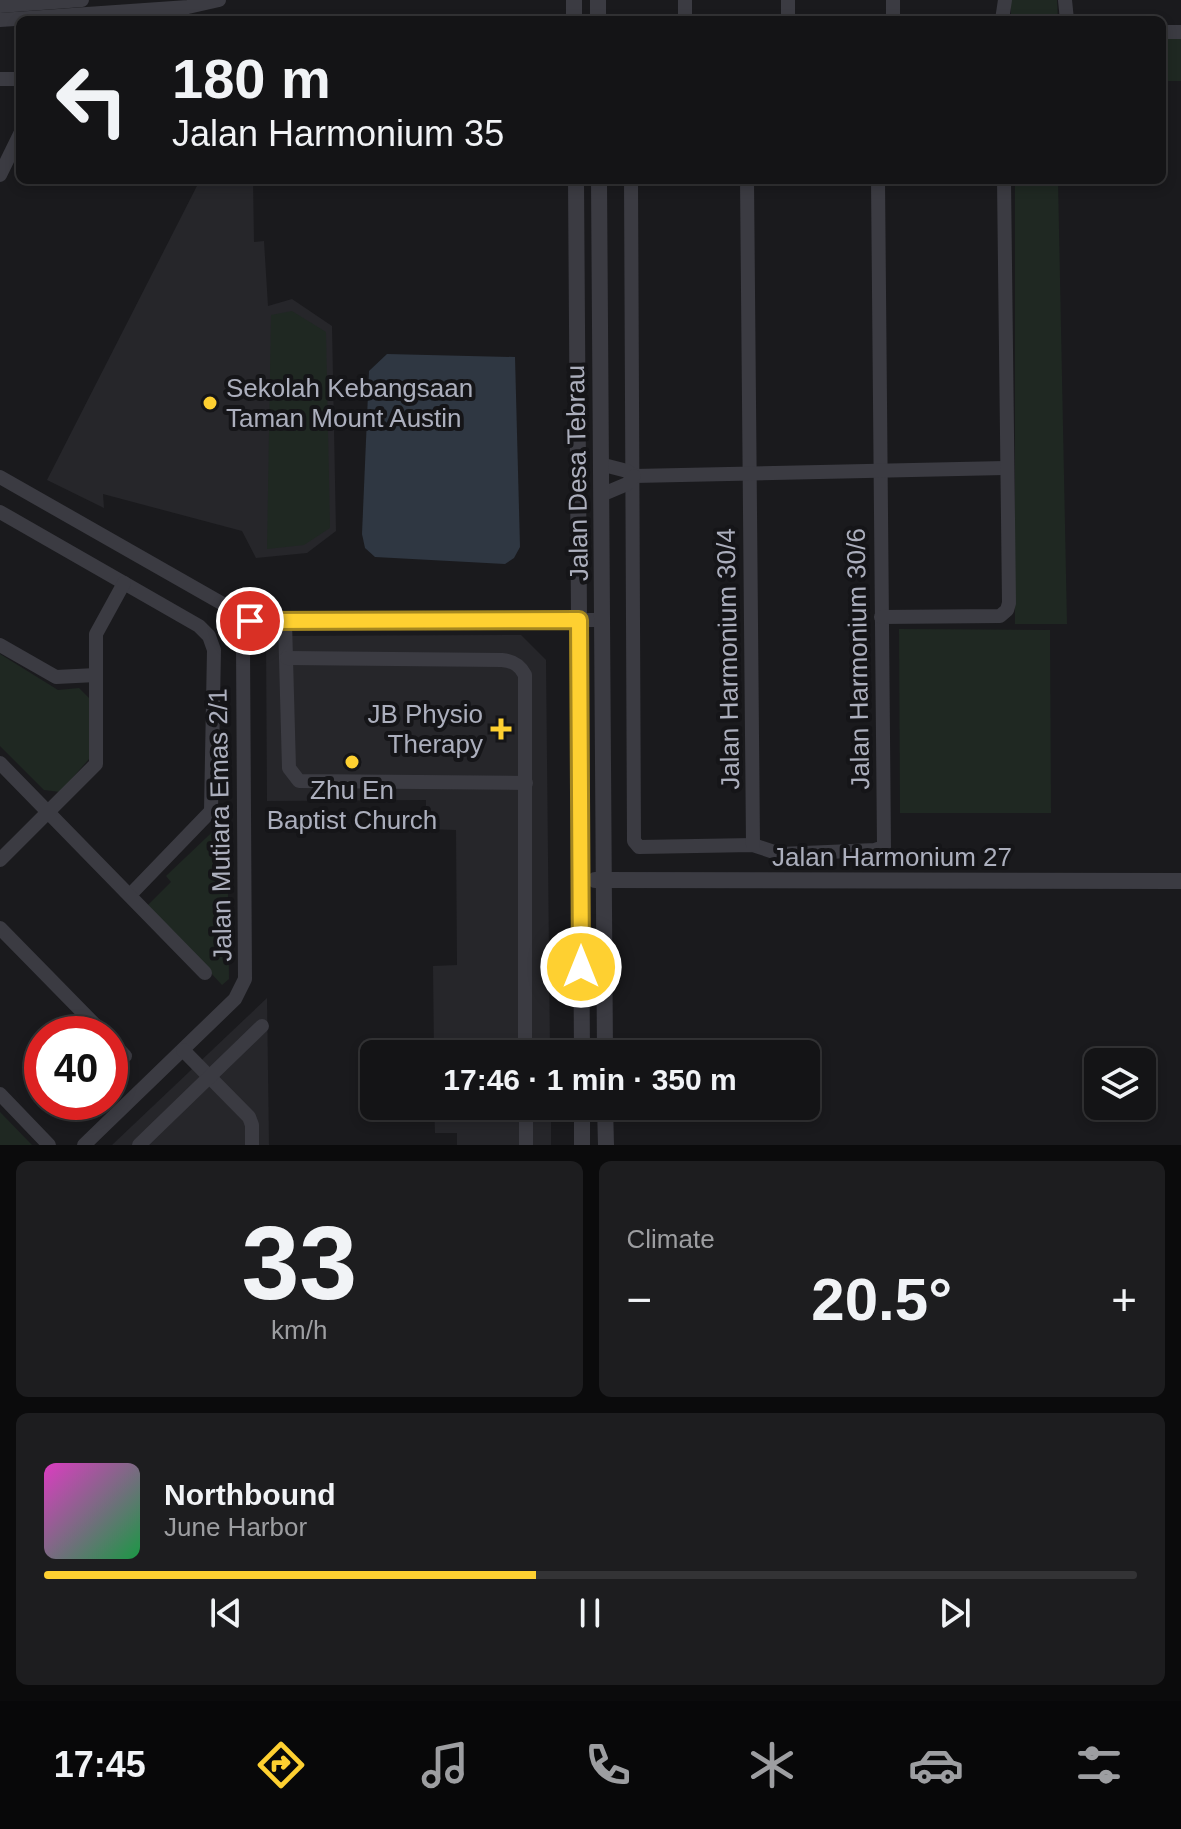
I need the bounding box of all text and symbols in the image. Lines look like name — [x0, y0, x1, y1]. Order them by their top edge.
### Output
text: 180 m — [172, 47, 331, 110]
icon: left — [40, 48, 144, 152]
text: Jalan Harmonium 35 — [172, 113, 504, 154]
street label: Jalan Desa Tebrau — [560, 365, 594, 581]
place label: Sekolah Kebangsaan Taman Mount Austin — [226, 373, 473, 433]
marker: Sekolah Kebangsaan Taman Mount Austin — [201, 394, 219, 412]
street label: Jalan Harmonium 30/4 — [711, 528, 745, 790]
street label: Jalan Harmonium 30/6 — [841, 528, 875, 790]
pin — [216, 587, 284, 655]
icon: arrive — [228, 599, 272, 643]
street label: Jalan Mutiara Emas 2/1 — [203, 688, 237, 962]
place label: JB Physio Therapy — [367, 699, 483, 759]
marker: JB Physio Therapy — [490, 718, 512, 740]
marker: Zhu En Baptist Church — [343, 753, 361, 771]
place label: Zhu En Baptist Church — [267, 775, 437, 835]
street label: Jalan Harmonium 27 — [772, 842, 1012, 872]
position arrow — [539, 925, 623, 1009]
speed limit sign: 40 — [24, 1016, 128, 1120]
map controls — [1084, 1048, 1156, 1120]
button: layers — [1084, 1048, 1156, 1120]
text: 17:46 · 1 min · 350 m — [443, 1063, 737, 1096]
text: 33 — [241, 1205, 357, 1321]
text: Climate — [627, 1224, 715, 1254]
text: 20.5° — [811, 1266, 952, 1333]
text: − — [627, 1275, 652, 1324]
text: + — [1111, 1275, 1137, 1324]
text: km/h — [271, 1315, 327, 1345]
text: Northbound — [164, 1478, 336, 1511]
text: June Harbor — [164, 1512, 307, 1542]
icon: previous — [204, 1591, 248, 1635]
icon: pause — [568, 1591, 612, 1635]
icon: next — [933, 1591, 977, 1635]
icon: directions — [253, 1737, 309, 1793]
icon: music — [417, 1737, 473, 1793]
icon: phone — [580, 1737, 636, 1793]
icon: climate — [744, 1737, 800, 1793]
icon: car — [908, 1737, 964, 1793]
icon: filters — [1071, 1737, 1127, 1793]
text: 17:45 — [54, 1744, 146, 1785]

